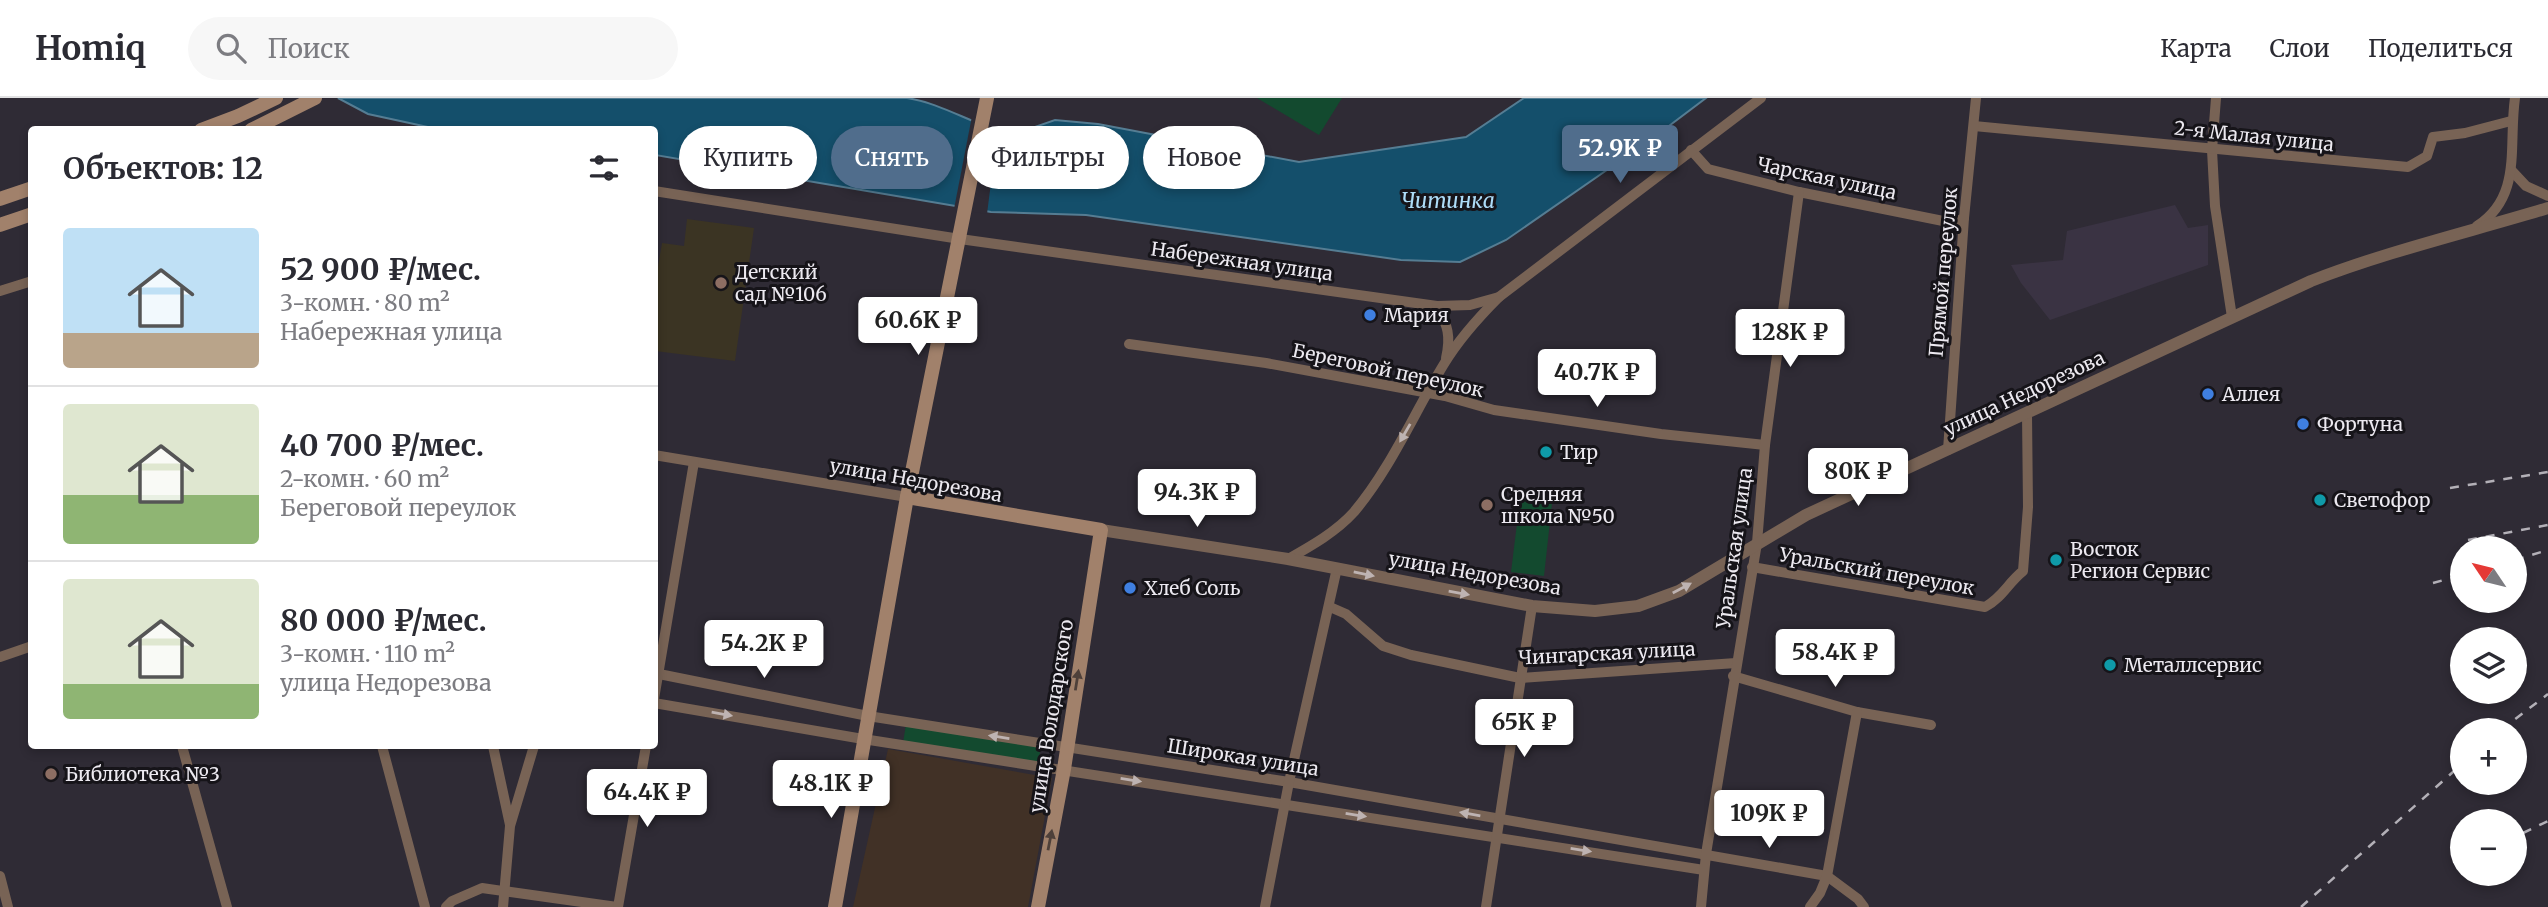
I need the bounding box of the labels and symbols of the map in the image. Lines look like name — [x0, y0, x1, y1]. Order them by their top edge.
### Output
street label: 2-я Малая улица — [2173, 116, 2335, 156]
pin: 52.9K ₽ — [1555, 126, 1685, 185]
street label: Чарская улица — [1755, 152, 1899, 204]
street label: Прямой переулок — [1924, 186, 1962, 358]
water label: Читинка — [1401, 187, 1495, 214]
street label: Набережная улица — [1149, 236, 1335, 286]
place label: Детский сад №106 — [735, 260, 827, 306]
marker: Детский сад №106 — [713, 275, 729, 291]
pin: 60.6K ₽ — [853, 298, 983, 357]
place label: Мария — [1384, 303, 1449, 327]
marker: Мария — [1362, 307, 1378, 323]
pin: 128K ₽ — [1733, 310, 1847, 369]
street label: Береговой переулок — [1290, 338, 1486, 402]
street label: улица Недорезова — [1940, 345, 2108, 441]
pin: 40.7K ₽ — [1532, 350, 1662, 409]
place label: Аллея — [2221, 382, 2280, 406]
marker: Аллея — [2200, 386, 2216, 402]
place label: Фортуна — [2317, 412, 2403, 436]
marker: Фортуна — [2295, 416, 2311, 432]
one-way arrow — [1399, 423, 1411, 443]
place label: Тир — [1560, 440, 1598, 464]
marker: Тир — [1538, 444, 1554, 460]
pin: 80K ₽ — [1809, 448, 1907, 508]
street label: улица Недорезова — [828, 453, 1004, 507]
street label: Уральская улица — [1711, 466, 1757, 631]
pin: 94.3K ₽ — [1132, 470, 1262, 529]
place label: Средняя школа №50 — [1501, 482, 1615, 528]
place label: Светофор — [2334, 488, 2430, 512]
marker: Светофор — [2312, 492, 2328, 508]
marker: Средняя школа №50 — [1479, 497, 1495, 513]
north arrow — [2450, 536, 2527, 612]
place label: Восток Регион Сервис — [2070, 537, 2210, 583]
street label: Уральский переулок — [1777, 542, 1976, 600]
street label: улица Недорезова — [1387, 546, 1563, 600]
marker: Восток Регион Сервис — [2048, 552, 2064, 568]
one-way arrow — [1353, 568, 1375, 579]
place label: Хлеб Соль — [1144, 576, 1241, 600]
marker: Хлеб Соль — [1122, 580, 1138, 596]
one-way arrow — [1672, 582, 1691, 594]
one-way arrow — [1448, 588, 1470, 599]
street label: улица Володарского — [1024, 618, 1078, 814]
pin: 54.2K ₽ — [699, 620, 829, 680]
pin: 58.4K ₽ — [1770, 630, 1900, 689]
street label: Чингарская улица — [1518, 636, 1696, 670]
place label: Металлсервис — [2124, 653, 2262, 677]
marker: Металлсервис — [2102, 657, 2118, 673]
one-way arrow — [1072, 669, 1083, 691]
pin: 65K ₽ — [1475, 700, 1573, 759]
one-way arrow — [711, 709, 733, 720]
one-way arrow — [988, 731, 1010, 742]
street label: Широкая улица — [1165, 733, 1321, 781]
pin: 48.1K ₽ — [766, 760, 896, 820]
place label: Библиотека №3 — [65, 762, 220, 786]
marker: Библиотека №3 — [43, 766, 59, 782]
pin: 64.4K ₽ — [582, 770, 712, 829]
one-way arrow — [1120, 775, 1142, 786]
pin: 109K ₽ — [1712, 790, 1826, 850]
one-way arrow — [1459, 808, 1481, 819]
one-way arrow — [1345, 810, 1367, 821]
one-way arrow — [1045, 829, 1056, 851]
one-way arrow — [1570, 845, 1592, 856]

